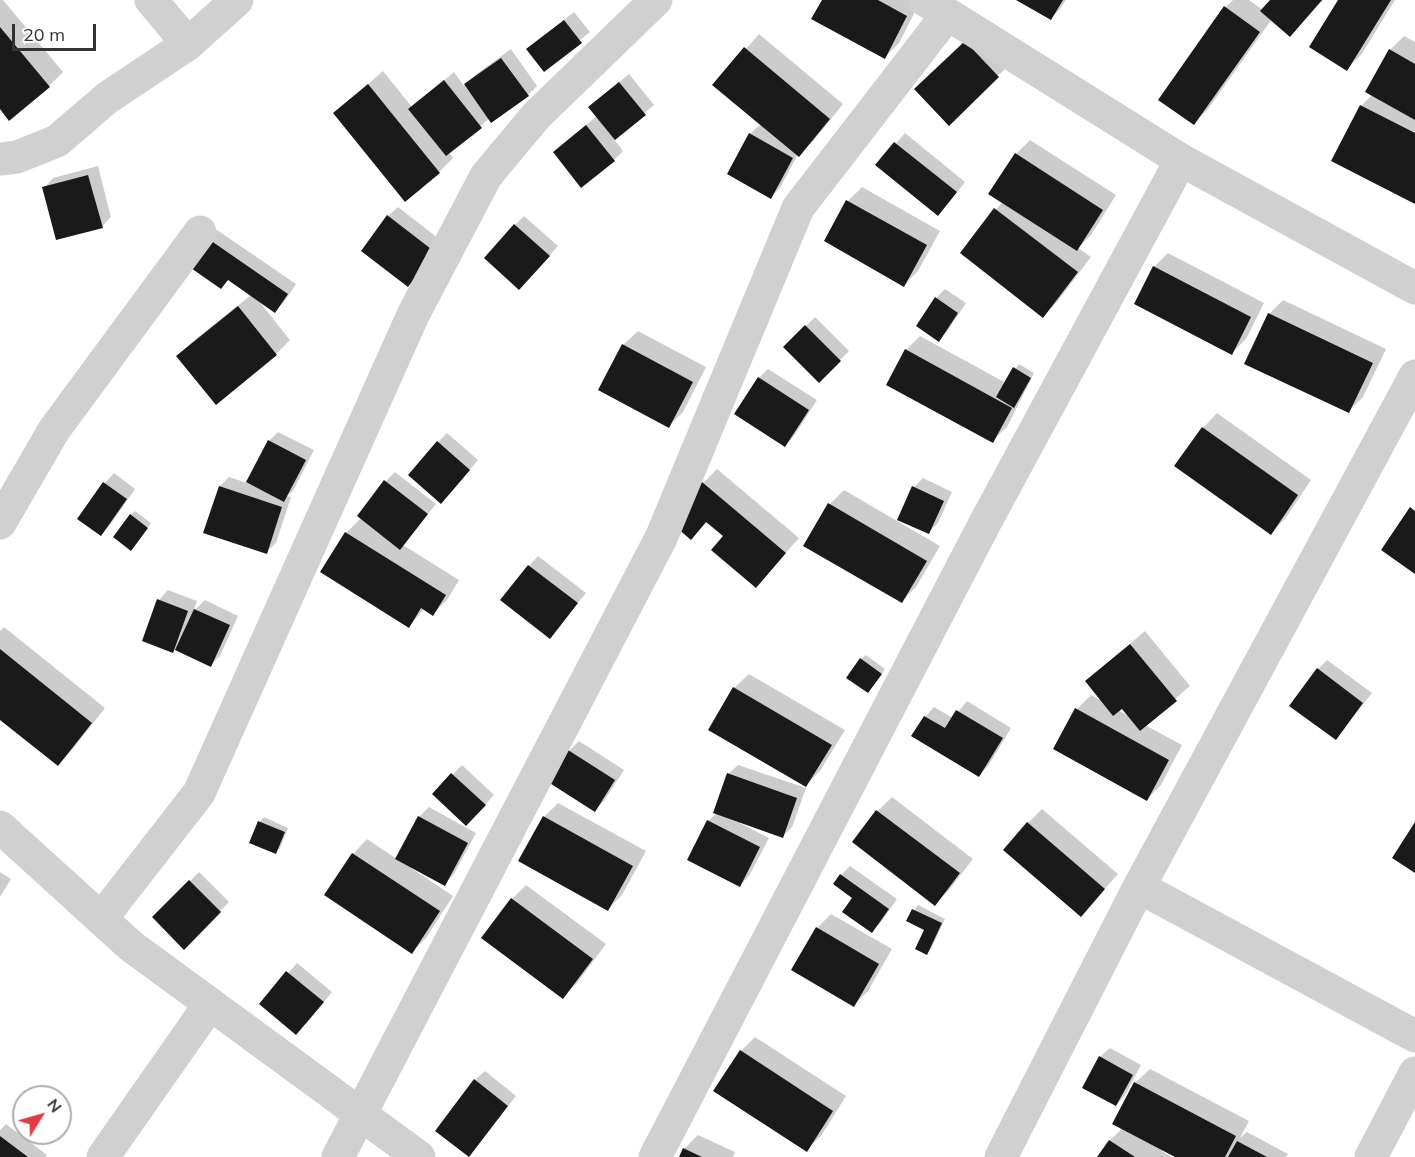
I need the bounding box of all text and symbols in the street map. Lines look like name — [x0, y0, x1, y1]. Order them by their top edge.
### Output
scale bar — [15, 12, 99, 50]
text: 20 m — [23, 23, 65, 46]
north arrow — [12, 1085, 72, 1145]
text: N — [43, 1095, 66, 1116]

